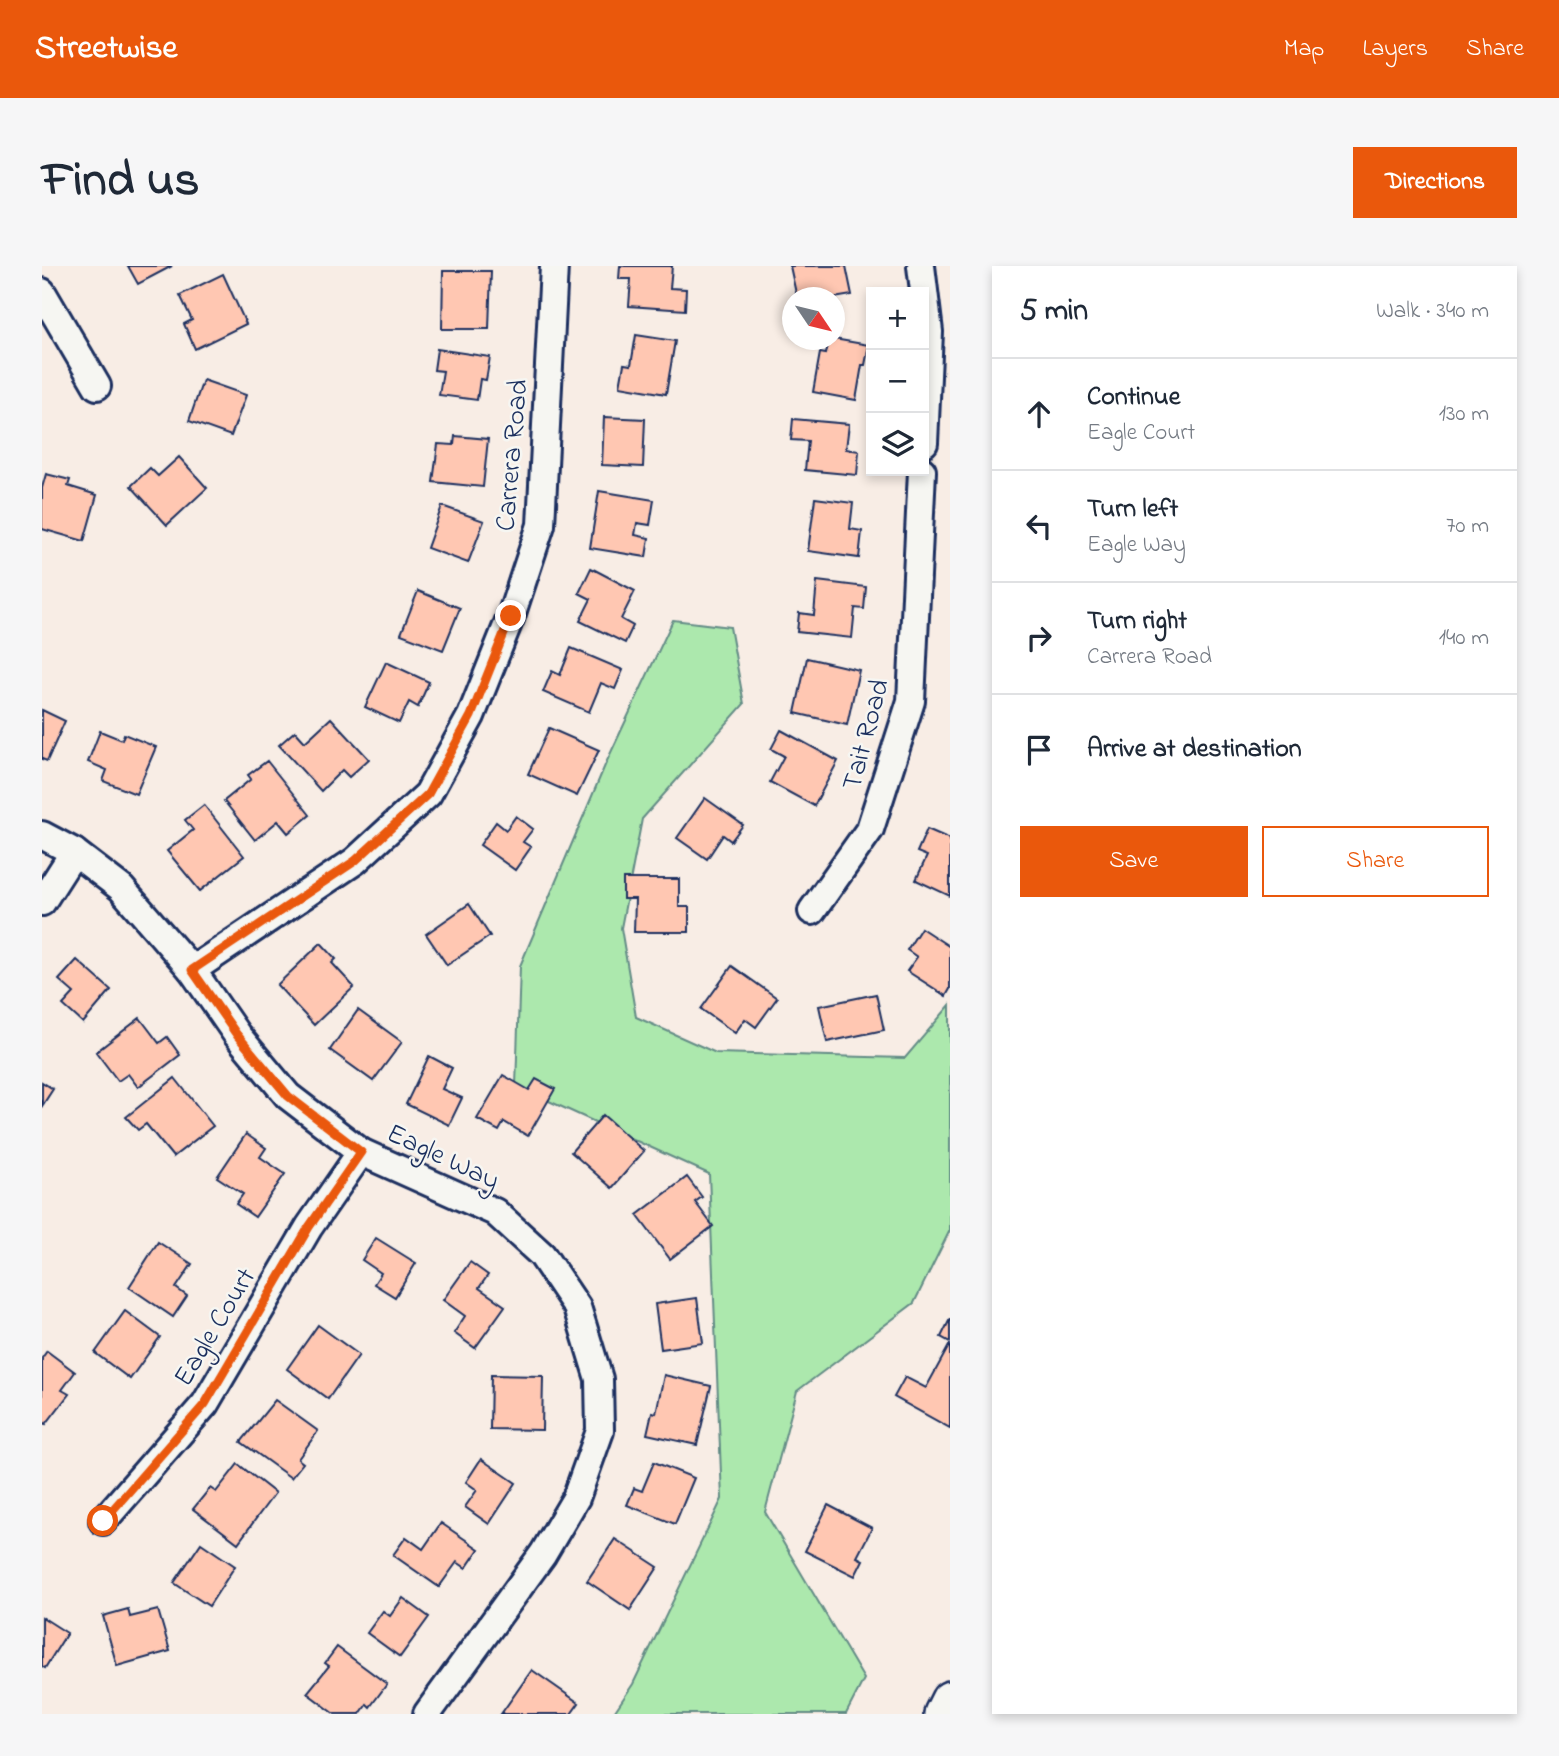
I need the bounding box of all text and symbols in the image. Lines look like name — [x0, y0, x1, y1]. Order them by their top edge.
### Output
text: Streetwise — [35, 25, 177, 73]
text: Map — [1284, 32, 1324, 67]
text: Layers — [1362, 32, 1428, 67]
text: Share — [1466, 32, 1524, 67]
text: Find us — [42, 146, 199, 218]
button: Directions — [1353, 147, 1517, 218]
north arrow — [782, 287, 845, 350]
map controls — [866, 287, 929, 476]
button: + — [866, 287, 929, 350]
text: 5 min — [1020, 290, 1088, 334]
text: Walk · 340 m — [1376, 295, 1489, 328]
button: − — [866, 350, 929, 413]
street label: Carrera Road — [486, 378, 541, 533]
text: Continue — [1087, 379, 1180, 417]
icon: ahead — [1020, 395, 1058, 433]
text: 130 m — [1439, 398, 1489, 431]
button: layers — [866, 413, 929, 476]
text: Eagle Court — [1087, 417, 1195, 450]
text: Turn left — [1087, 491, 1178, 529]
icon: left — [1020, 507, 1058, 545]
text: 70 m — [1446, 510, 1489, 543]
text: Eagle Way — [1087, 529, 1186, 562]
route end — [495, 600, 526, 631]
text: Turn right — [1087, 603, 1187, 641]
icon: right — [1020, 619, 1058, 657]
text: 140 m — [1439, 622, 1489, 655]
text: Carrera Road — [1087, 641, 1212, 674]
street label: Tait Road — [833, 675, 902, 795]
icon: arrive — [1020, 731, 1058, 769]
text: Arrive at destination — [1087, 731, 1302, 769]
button: Save — [1020, 826, 1248, 897]
button: Share — [1262, 826, 1489, 897]
street label: Eagle Way — [379, 1114, 506, 1202]
street label: Eagle Court — [164, 1261, 268, 1395]
route start — [87, 1505, 118, 1536]

